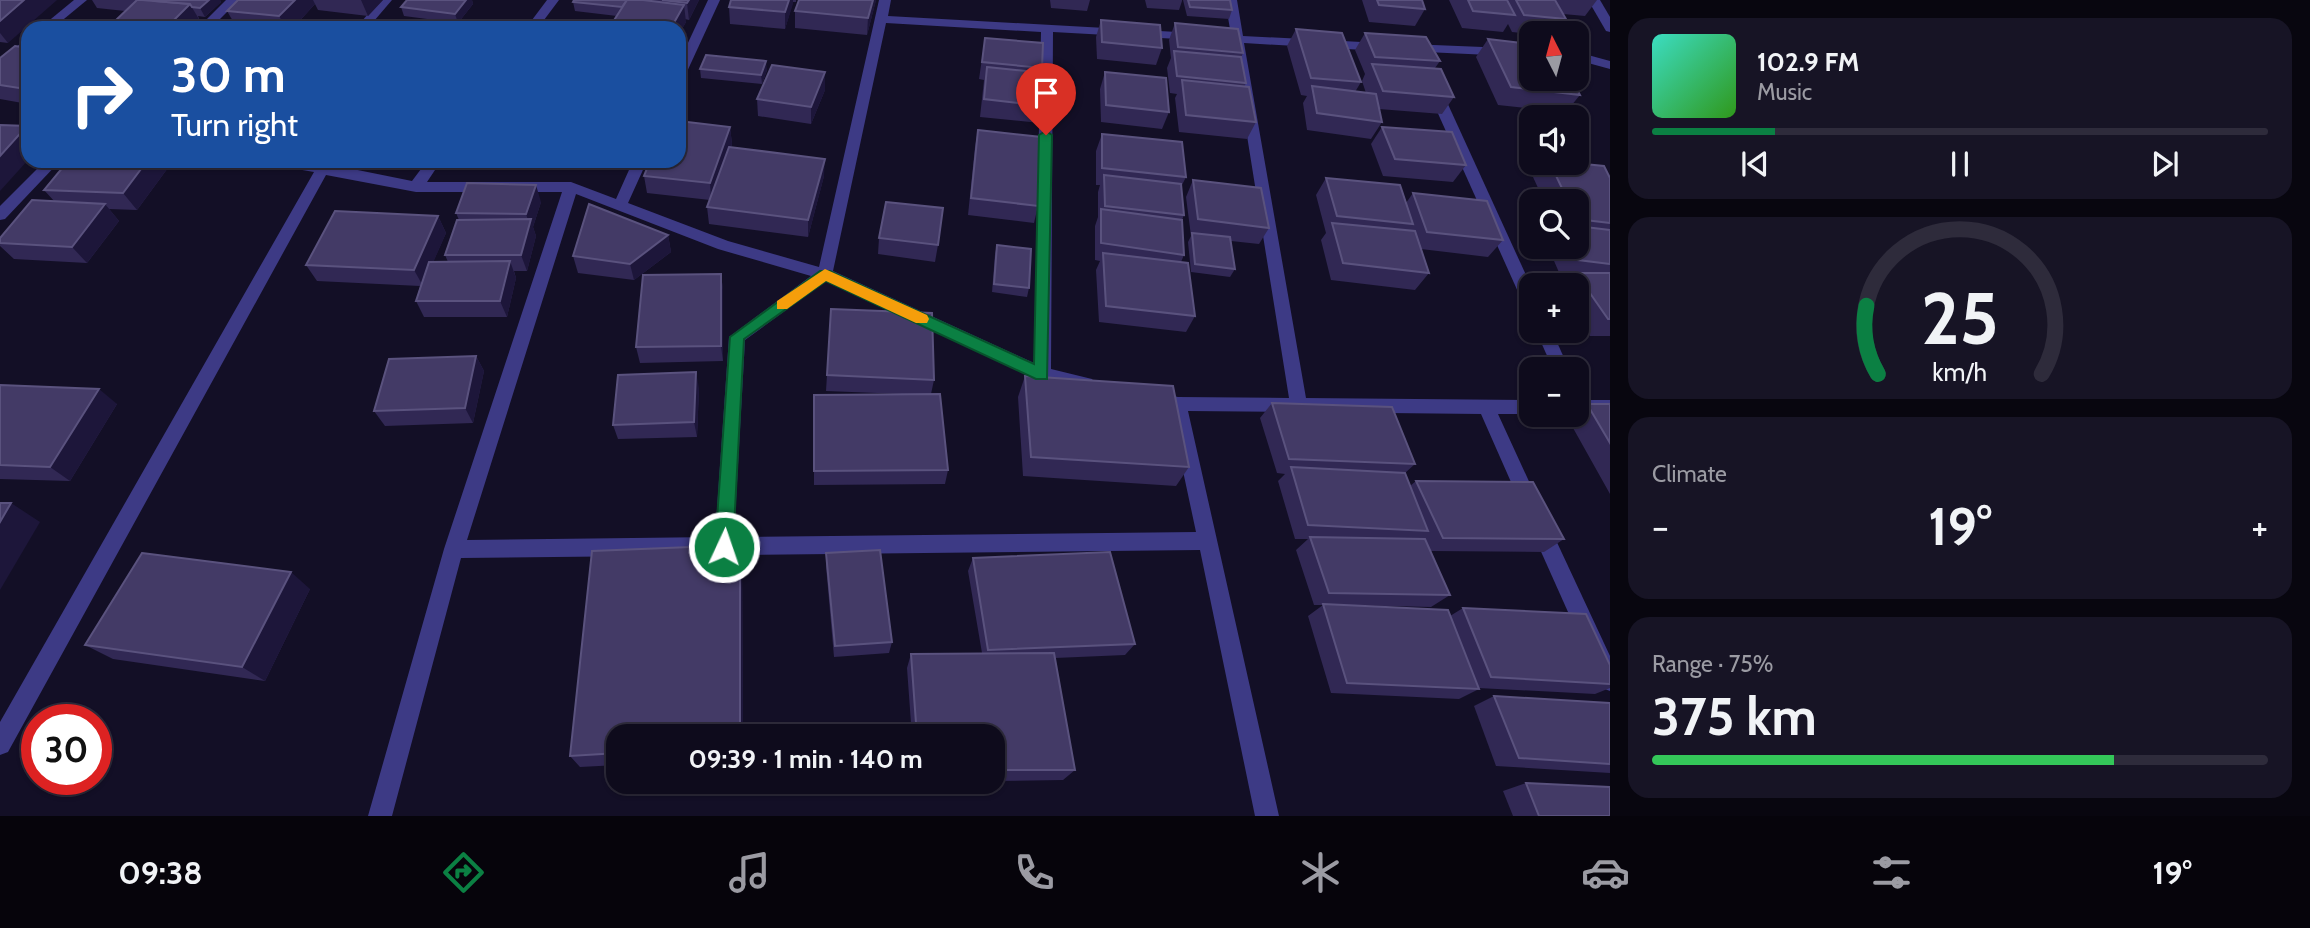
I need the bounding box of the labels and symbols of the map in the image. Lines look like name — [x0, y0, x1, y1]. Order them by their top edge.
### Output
north arrow — [1519, 21, 1589, 91]
pin — [1016, 63, 1076, 135]
position arrow — [687, 510, 761, 584]
speed limit sign: 30 — [21, 704, 112, 795]

